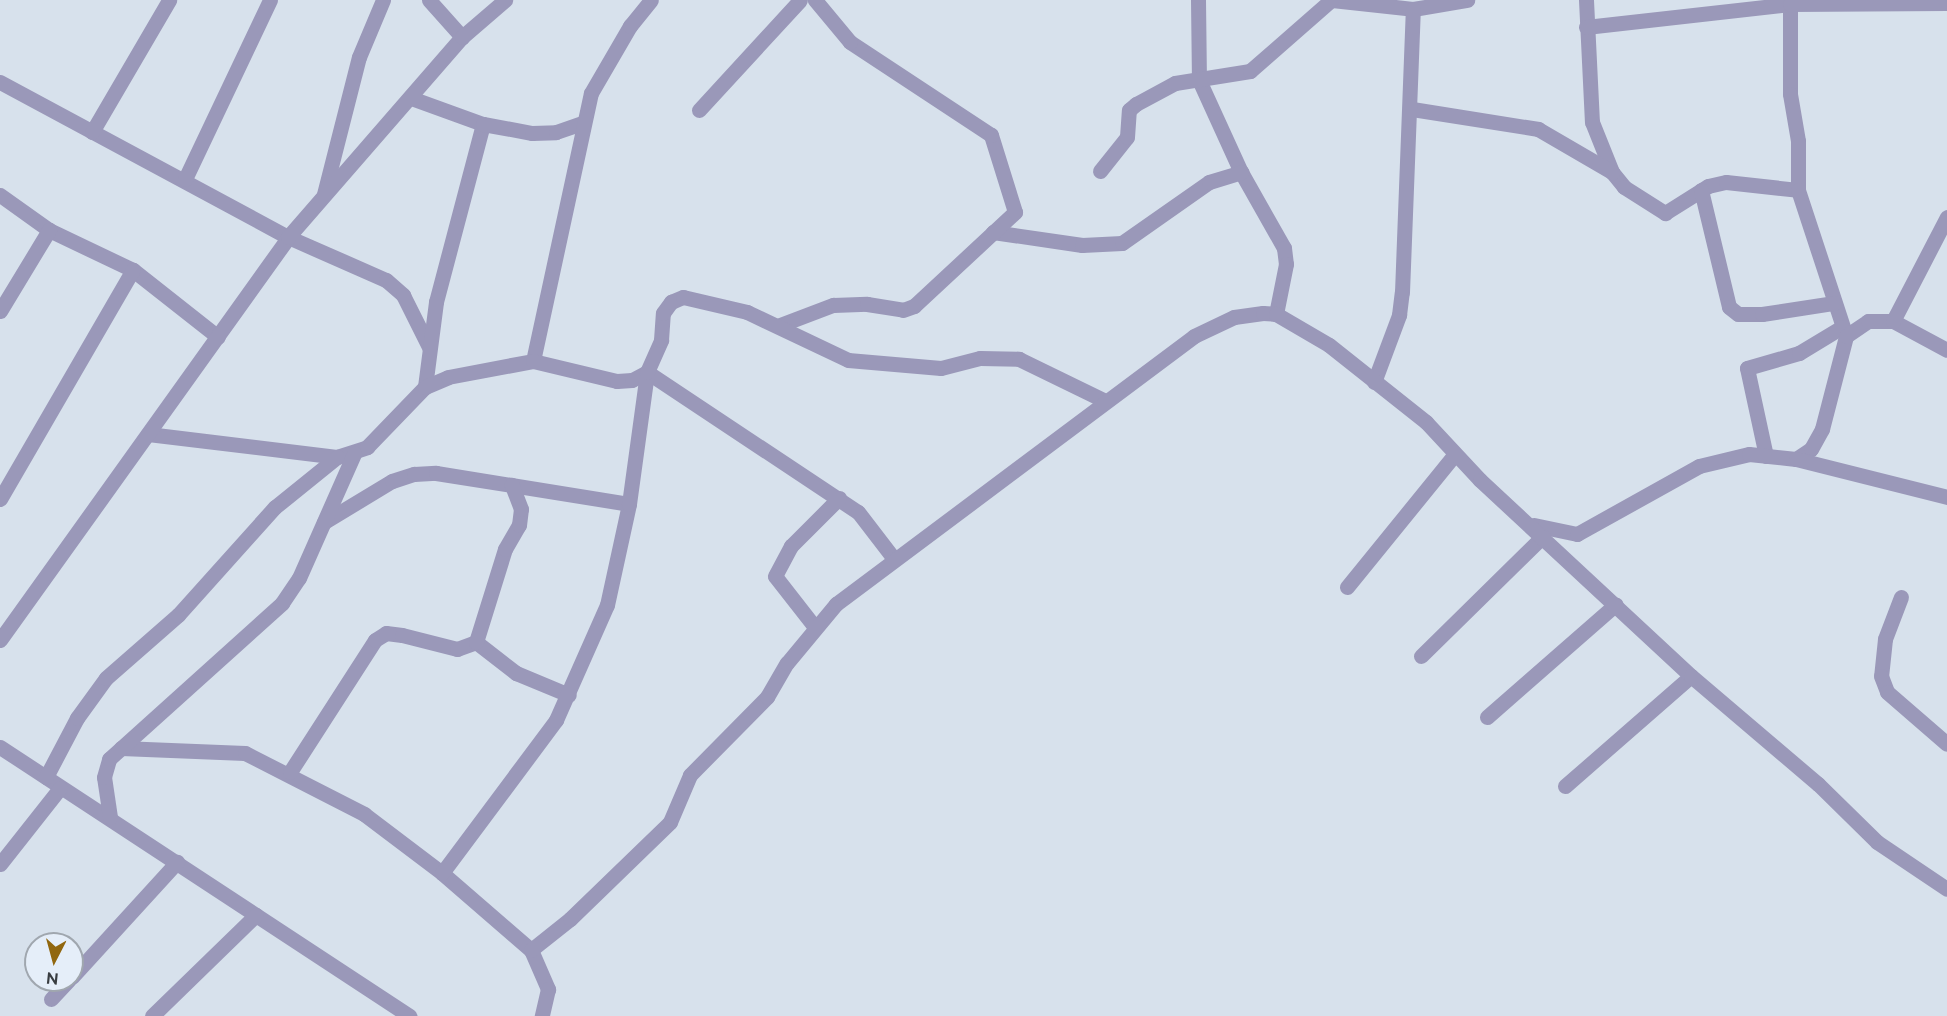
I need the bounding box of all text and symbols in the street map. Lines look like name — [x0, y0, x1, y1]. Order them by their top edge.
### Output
north arrow — [24, 932, 84, 992]
text: N — [45, 968, 59, 988]

